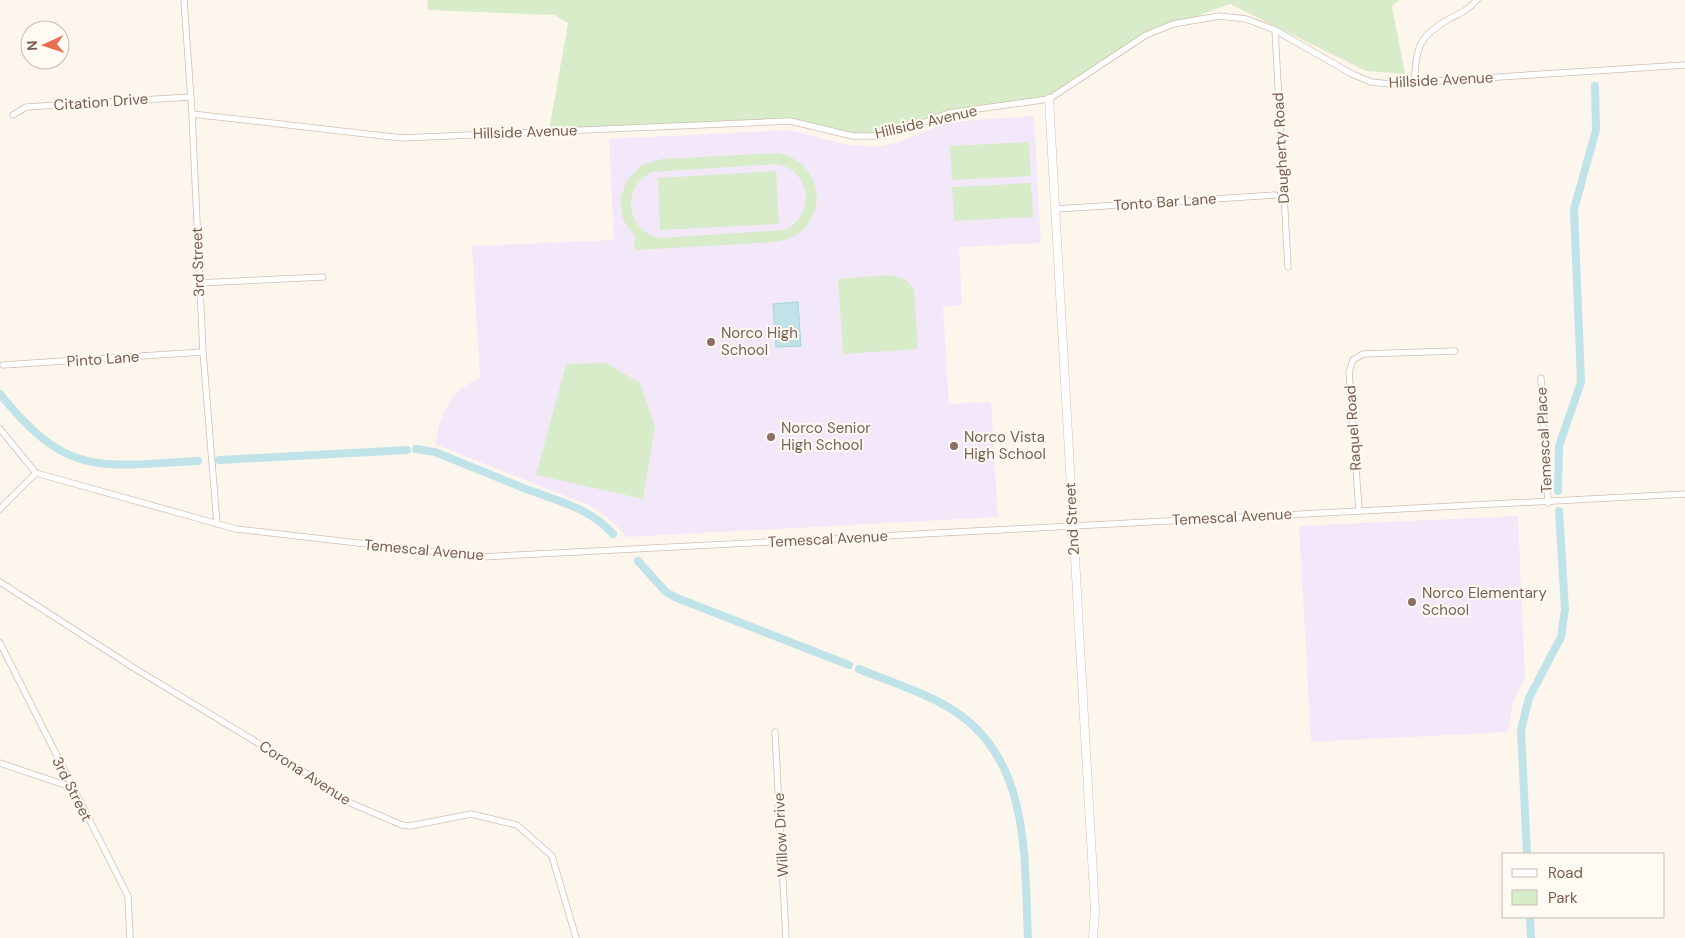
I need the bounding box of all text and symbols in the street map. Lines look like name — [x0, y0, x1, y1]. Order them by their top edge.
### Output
north arrow — [20, 20, 70, 70]
text: N — [23, 40, 41, 51]
street label: Hillside Avenue — [1388, 67, 1494, 93]
street label: Citation Drive — [53, 89, 149, 115]
street label: Daugherty Road — [1268, 92, 1294, 204]
street label: Hillside Avenue — [873, 100, 979, 144]
street label: Hillside Avenue — [472, 120, 578, 144]
street label: Tonto Bar Lane — [1113, 188, 1217, 216]
street label: 3rd Street — [187, 227, 209, 297]
place label: Norco High School — [721, 323, 798, 360]
marker: Norco High School — [705, 336, 717, 348]
street label: Pinto Lane — [66, 346, 140, 372]
street label: Raquel Road — [1340, 385, 1366, 471]
street label: Temescal Place — [1531, 386, 1557, 494]
place label: Norco Senior High School — [781, 418, 871, 455]
place label: Norco Vista High School — [964, 427, 1046, 464]
marker: Norco Senior High School — [765, 431, 777, 443]
marker: Norco Vista High School — [948, 440, 960, 452]
street label: 2nd Street — [1060, 482, 1084, 556]
street label: Temescal Avenue — [1172, 504, 1292, 530]
street label: Temescal Avenue — [768, 526, 888, 552]
street label: Temescal Avenue — [363, 535, 485, 565]
place label: Norco Elementary School — [1422, 583, 1547, 620]
marker: Norco Elementary School — [1406, 596, 1418, 608]
street label: Corona Avenue — [255, 736, 355, 810]
street label: 3rd Street — [47, 753, 97, 825]
street label: Willow Drive — [769, 792, 793, 878]
legend — [1502, 853, 1665, 918]
text: Road — [1548, 863, 1583, 883]
text: Park — [1548, 888, 1578, 908]

